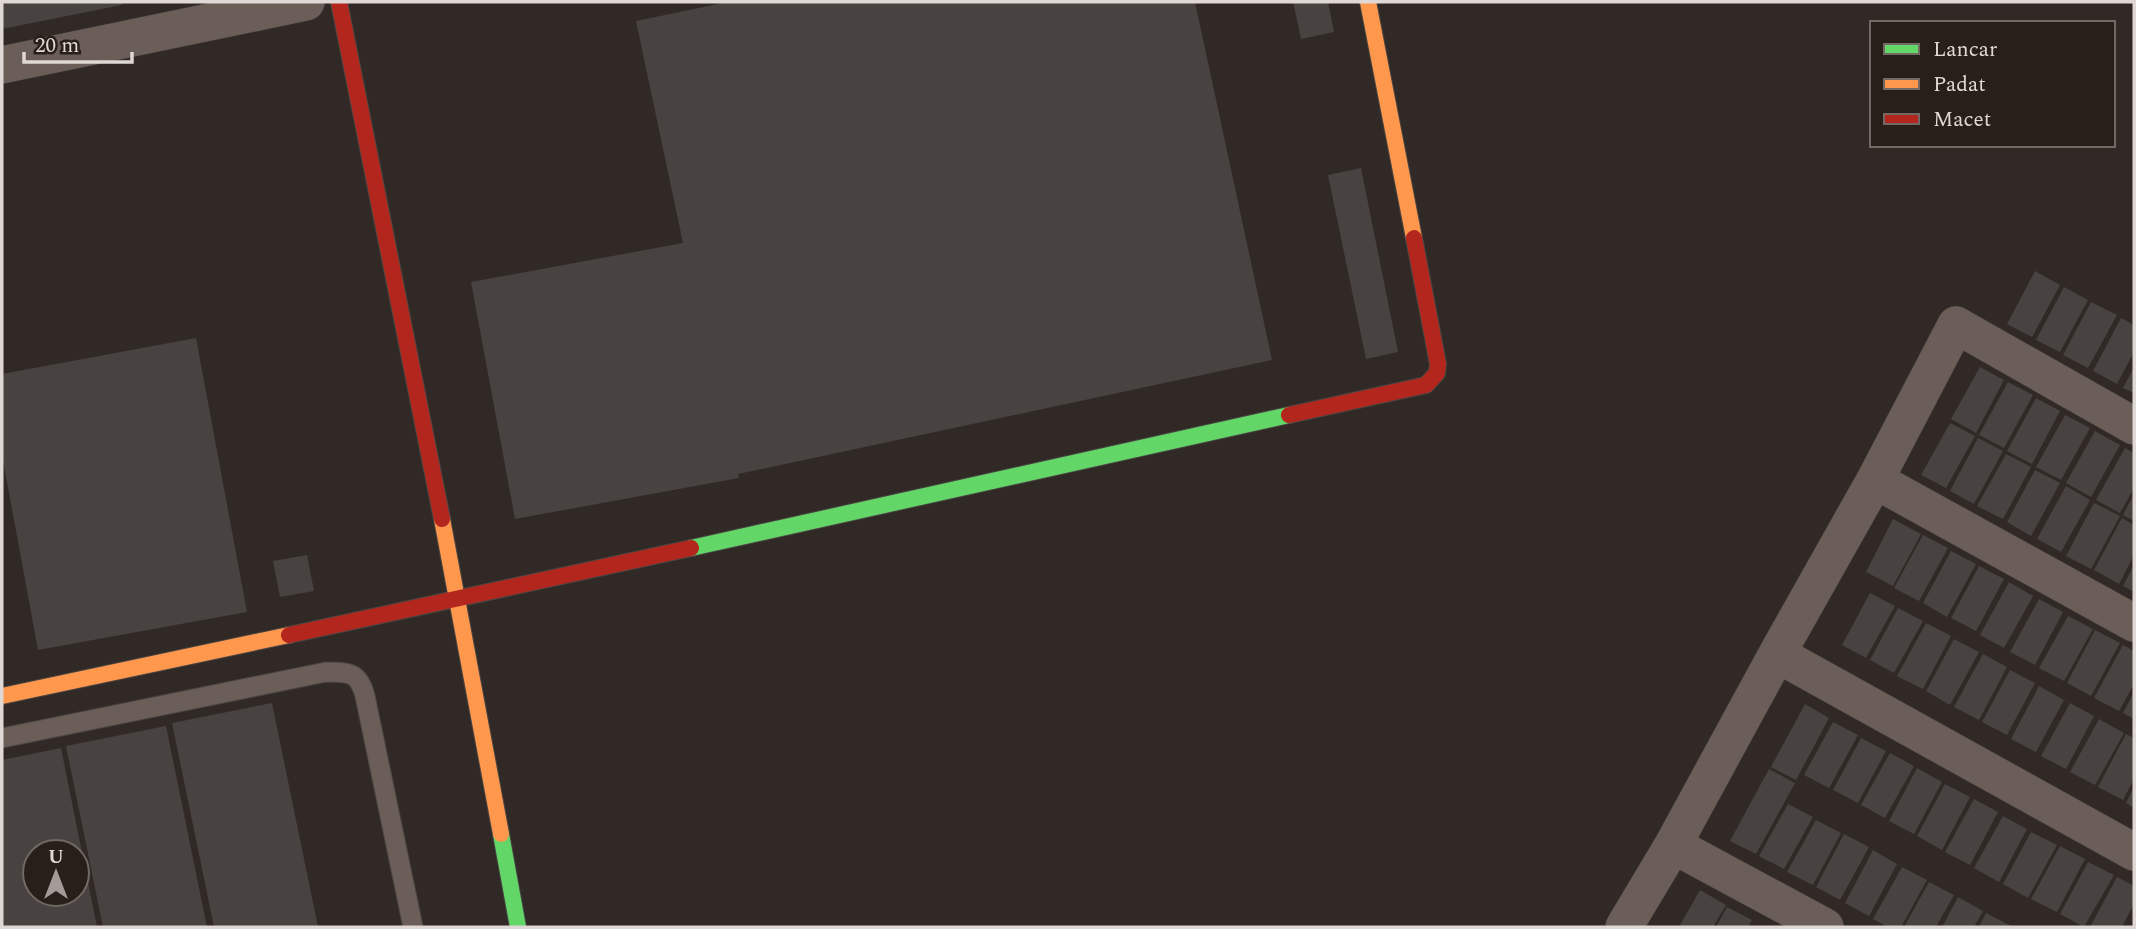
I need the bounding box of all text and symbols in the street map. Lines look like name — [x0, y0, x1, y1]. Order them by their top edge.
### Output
scale bar — [24, 21, 133, 65]
legend — [1870, 21, 2115, 147]
text: 20 m — [35, 30, 79, 62]
text: Lancar — [1933, 34, 1997, 66]
text: Padat — [1933, 69, 1986, 101]
text: Macet — [1933, 104, 1991, 136]
north arrow — [21, 838, 91, 908]
text: U — [48, 843, 64, 872]

